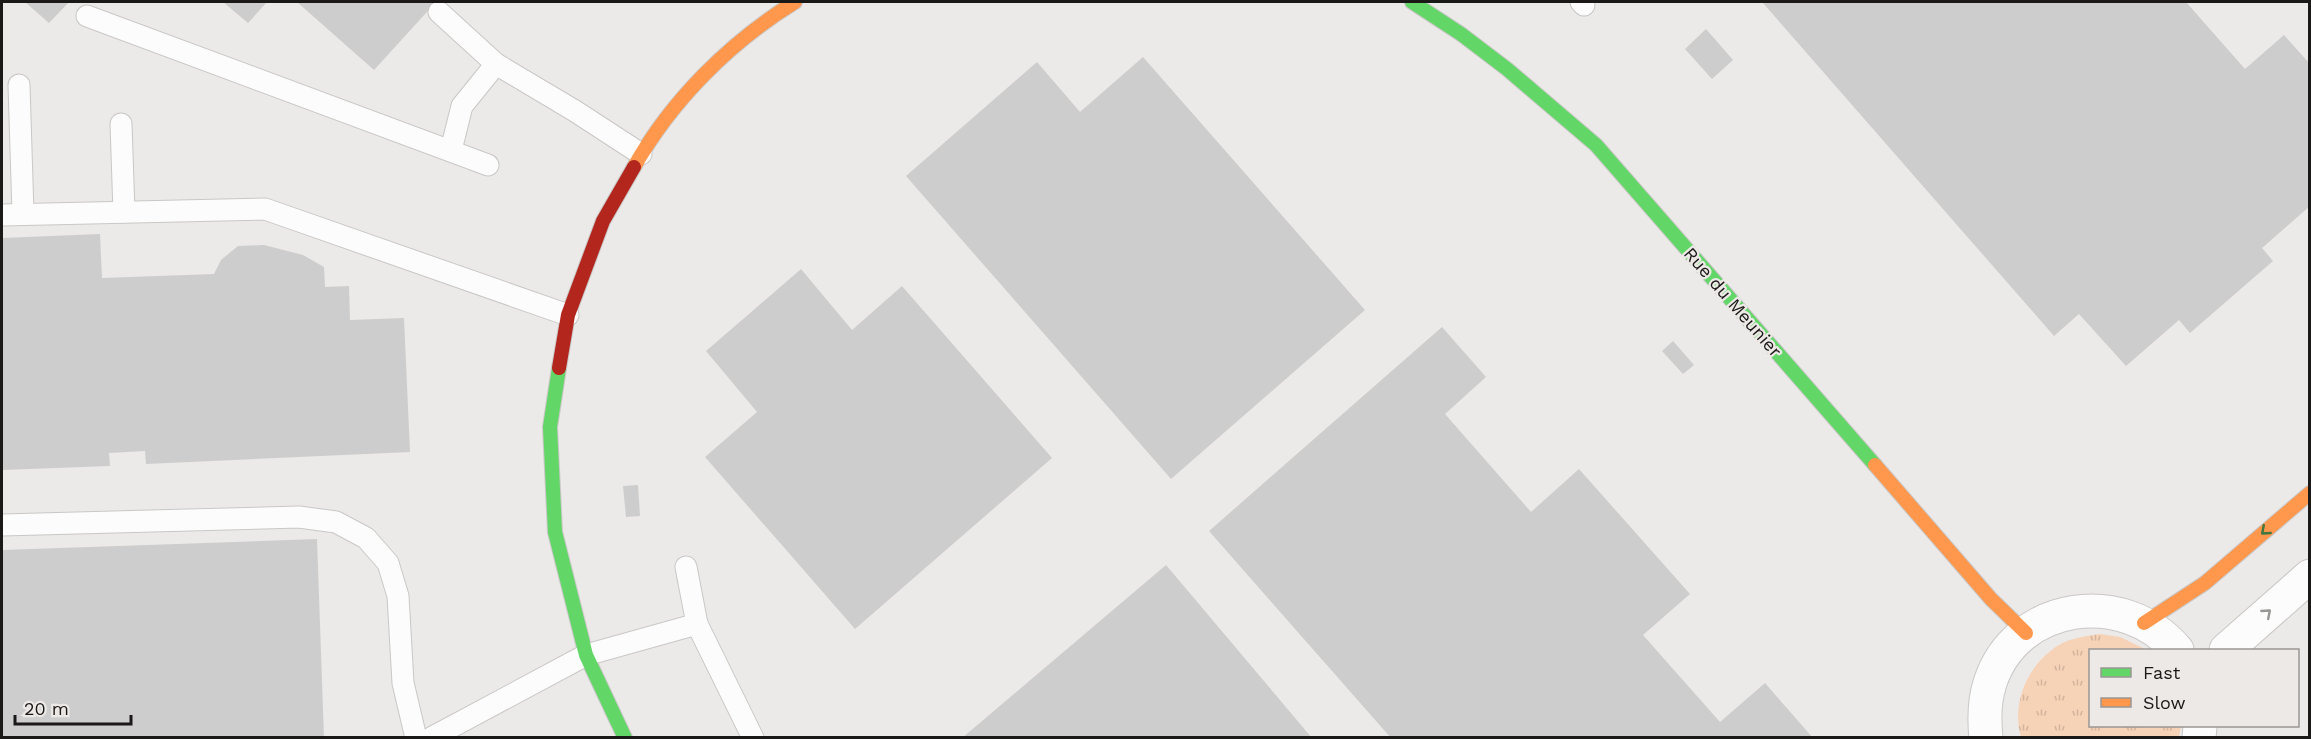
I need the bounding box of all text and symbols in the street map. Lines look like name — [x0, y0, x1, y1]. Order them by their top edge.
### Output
street label: Rue du Meunier — [1680, 243, 1786, 361]
one-way arrow — [2261, 524, 2272, 535]
one-way arrow — [2260, 609, 2271, 620]
legend — [2089, 649, 2299, 727]
text: Fast — [2143, 662, 2181, 683]
scale bar — [15, 688, 130, 726]
text: Slow — [2143, 692, 2186, 713]
text: 20 m — [24, 698, 69, 719]

